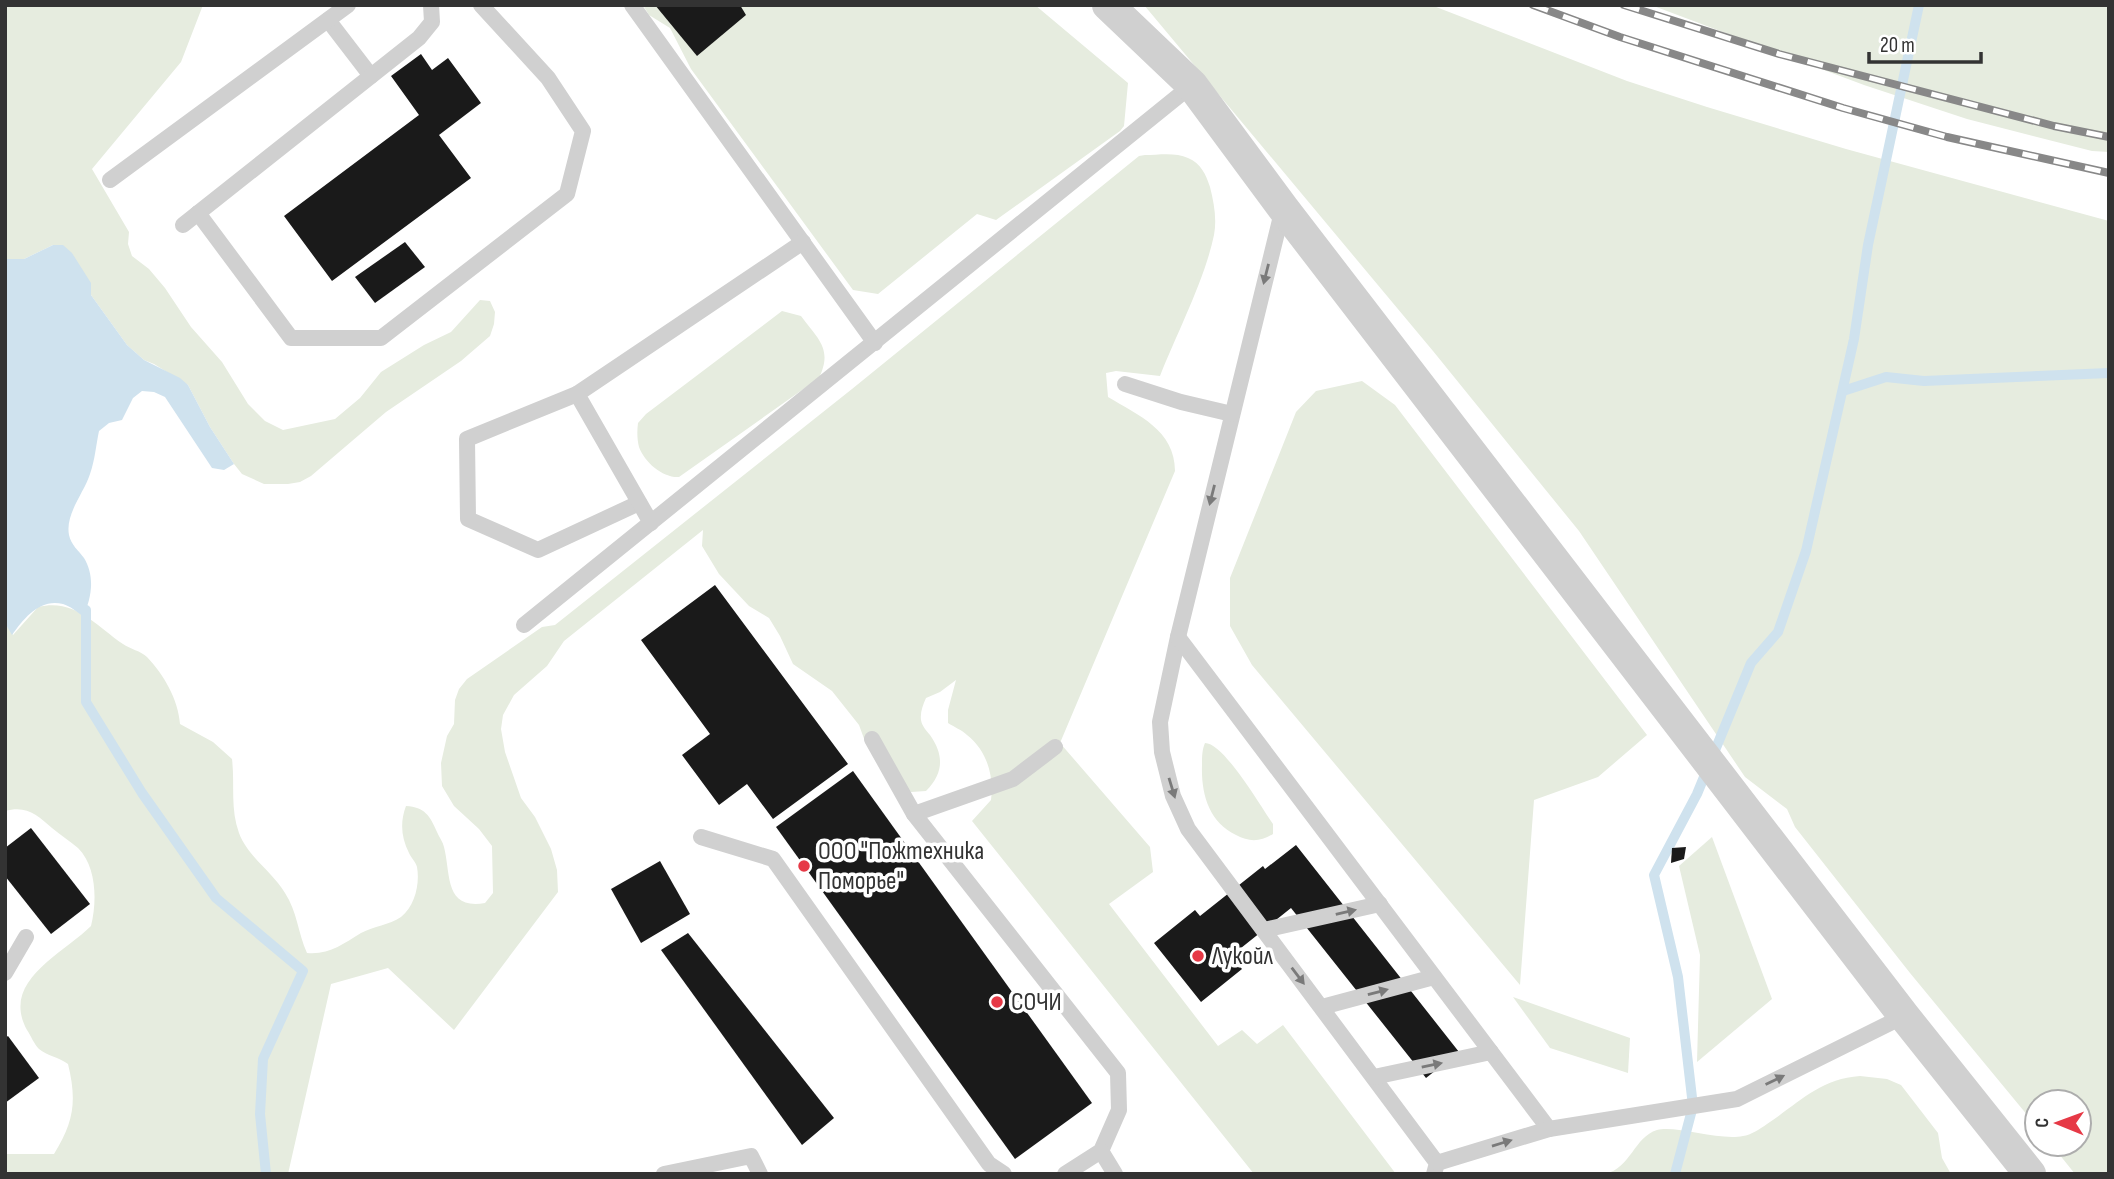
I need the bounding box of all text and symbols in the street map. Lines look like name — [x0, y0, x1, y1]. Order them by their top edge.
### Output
scale bar — [1869, 21, 1981, 65]
text: 20 m — [1880, 33, 1915, 58]
one-way arrow — [1261, 263, 1272, 285]
one-way arrow — [1207, 484, 1218, 506]
one-way arrow — [1167, 778, 1177, 799]
place label: ООО "Пожтехника Поморье" — [818, 836, 984, 897]
marker: ООО "Пожтехника Поморье" — [796, 858, 812, 874]
one-way arrow — [1335, 906, 1357, 917]
place label: Лукойл — [1211, 941, 1274, 972]
marker: Лукойл — [1190, 948, 1206, 964]
one-way arrow — [1291, 967, 1305, 985]
one-way arrow — [1367, 986, 1389, 997]
place label: СОЧИ — [1011, 987, 1062, 1018]
marker: СОЧИ — [989, 994, 1005, 1010]
one-way arrow — [1421, 1059, 1443, 1070]
one-way arrow — [1765, 1075, 1785, 1086]
north arrow — [2023, 1088, 2093, 1158]
text: С — [2031, 1117, 2054, 1128]
one-way arrow — [1492, 1137, 1513, 1147]

